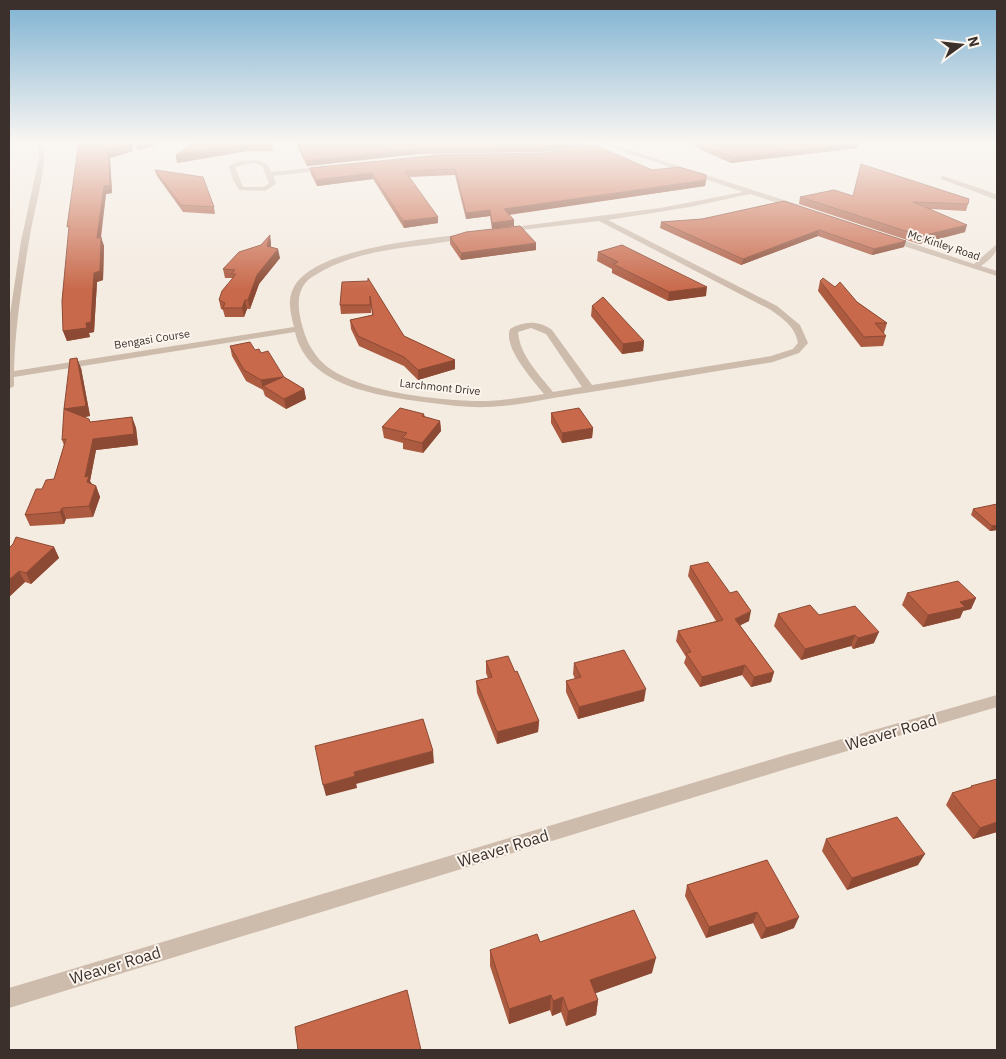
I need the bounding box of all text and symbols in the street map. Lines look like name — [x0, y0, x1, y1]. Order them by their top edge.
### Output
north arrow — [936, 20, 986, 70]
text: N — [964, 34, 984, 49]
street label: Mc Kinley Road — [906, 227, 982, 263]
street label: Bengasi Course — [113, 326, 191, 352]
street label: Larchmont Drive — [399, 376, 481, 398]
street label: Weaver Road — [843, 709, 939, 755]
street label: Weaver Road — [455, 825, 551, 871]
street label: Weaver Road — [67, 942, 163, 988]

